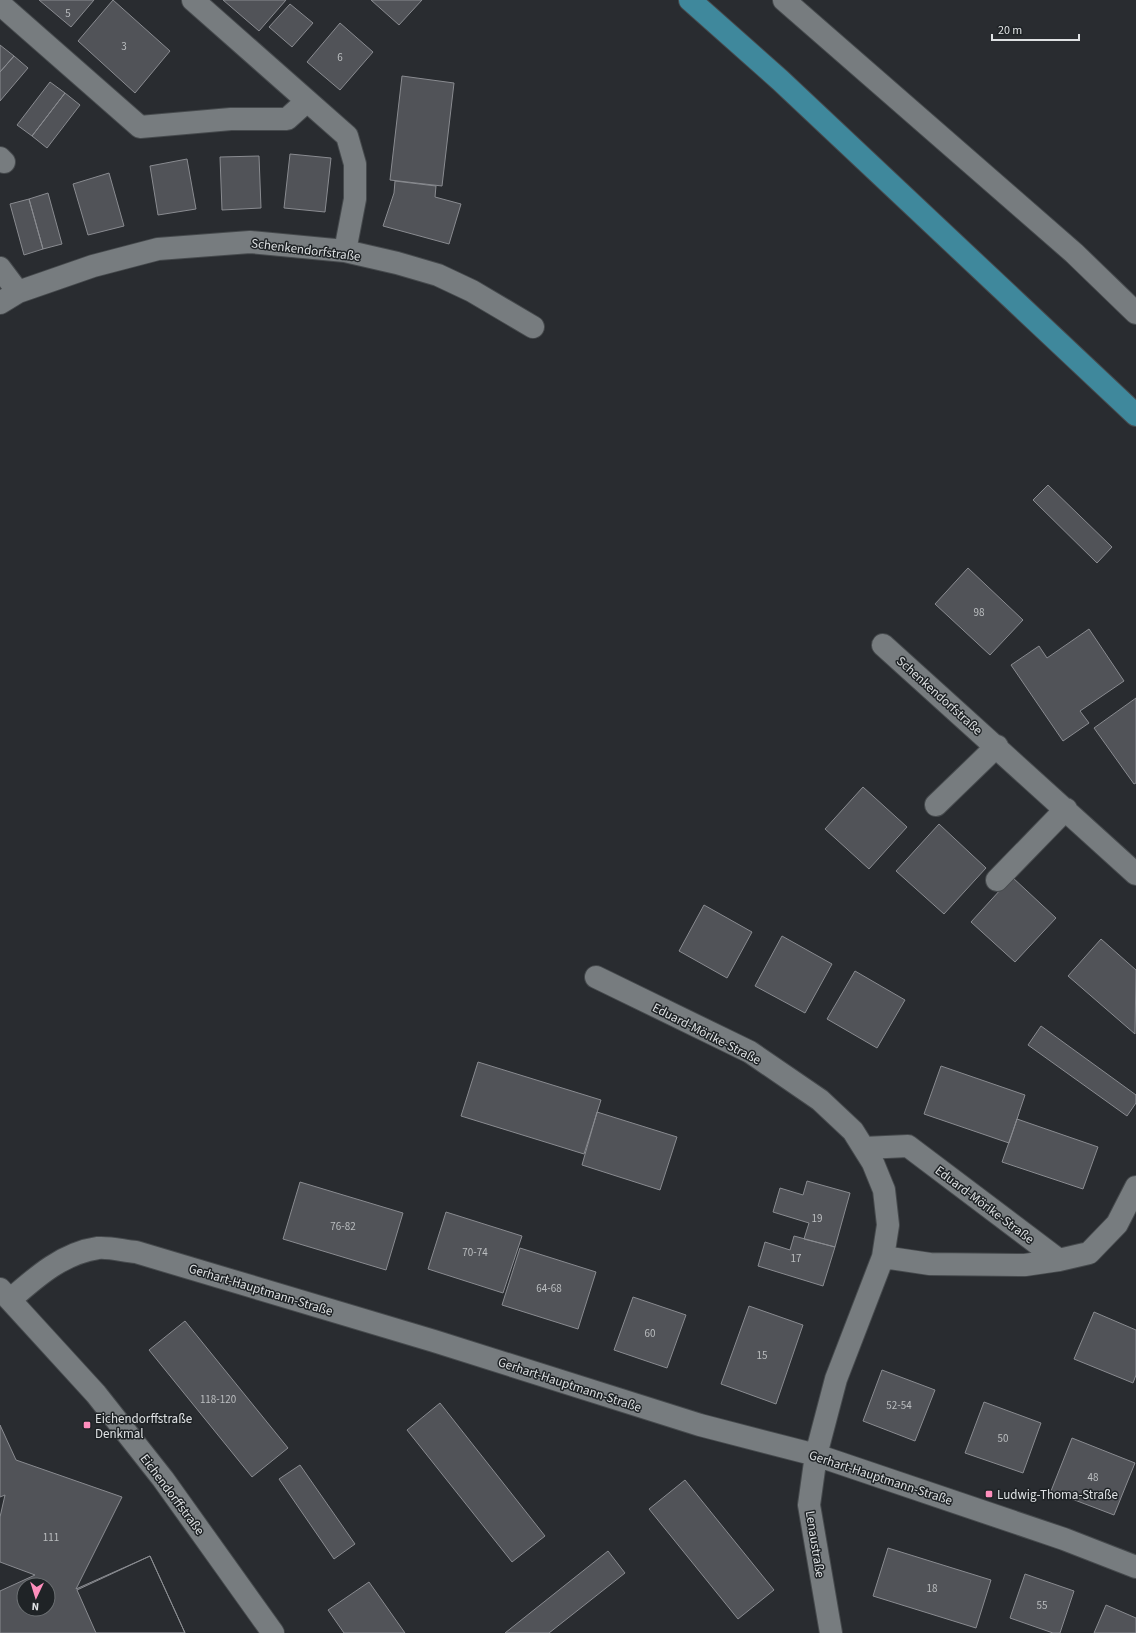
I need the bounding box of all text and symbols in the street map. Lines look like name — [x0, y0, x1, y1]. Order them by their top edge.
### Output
house number: 5 — [65, 6, 71, 21]
scale bar — [992, 16, 1079, 42]
text: 20 m — [998, 22, 1022, 39]
house number: 3 — [121, 39, 127, 54]
house number: 6 — [337, 50, 343, 65]
street label: Schenkendorfstraße — [250, 234, 362, 266]
house number: 98 — [974, 605, 985, 620]
street label: Schenkendorfstraße — [892, 652, 986, 739]
street label: Eduard-Mörike-Straße — [649, 999, 764, 1069]
street label: Eduard-Mörike-Straße — [931, 1162, 1038, 1248]
house number: 19 — [812, 1211, 822, 1226]
house number: 76-82 — [330, 1219, 356, 1234]
house number: 70-74 — [462, 1245, 488, 1260]
house number: 17 — [791, 1251, 801, 1266]
street label: Gerhart-Hauptmann-Straße — [186, 1259, 335, 1320]
house number: 64-68 — [536, 1281, 562, 1296]
house number: 60 — [645, 1326, 655, 1341]
house number: 15 — [757, 1348, 767, 1363]
street label: Gerhart-Hauptmann-Straße — [496, 1353, 644, 1417]
house number: 118-120 — [200, 1392, 236, 1407]
house number: 52-54 — [886, 1398, 912, 1413]
place label: Eichendorffstraße Denkmal — [95, 1410, 192, 1443]
marker: Eichendorffstraße Denkmal — [82, 1420, 92, 1430]
house number: 50 — [998, 1431, 1008, 1446]
street label: Gerhart-Hauptmann-Straße — [807, 1446, 955, 1510]
street label: Eichendorffstraße — [136, 1450, 209, 1539]
house number: 48 — [1088, 1470, 1099, 1485]
place label: Ludwig-Thoma-Straße — [997, 1486, 1118, 1504]
marker: Ludwig-Thoma-Straße — [984, 1489, 994, 1499]
street label: Lenaustraße — [801, 1509, 829, 1579]
house number: 111 — [43, 1530, 59, 1545]
north arrow — [16, 1577, 56, 1617]
house number: 18 — [927, 1581, 938, 1596]
house number: 55 — [1037, 1598, 1047, 1613]
text: N — [31, 1599, 40, 1614]

